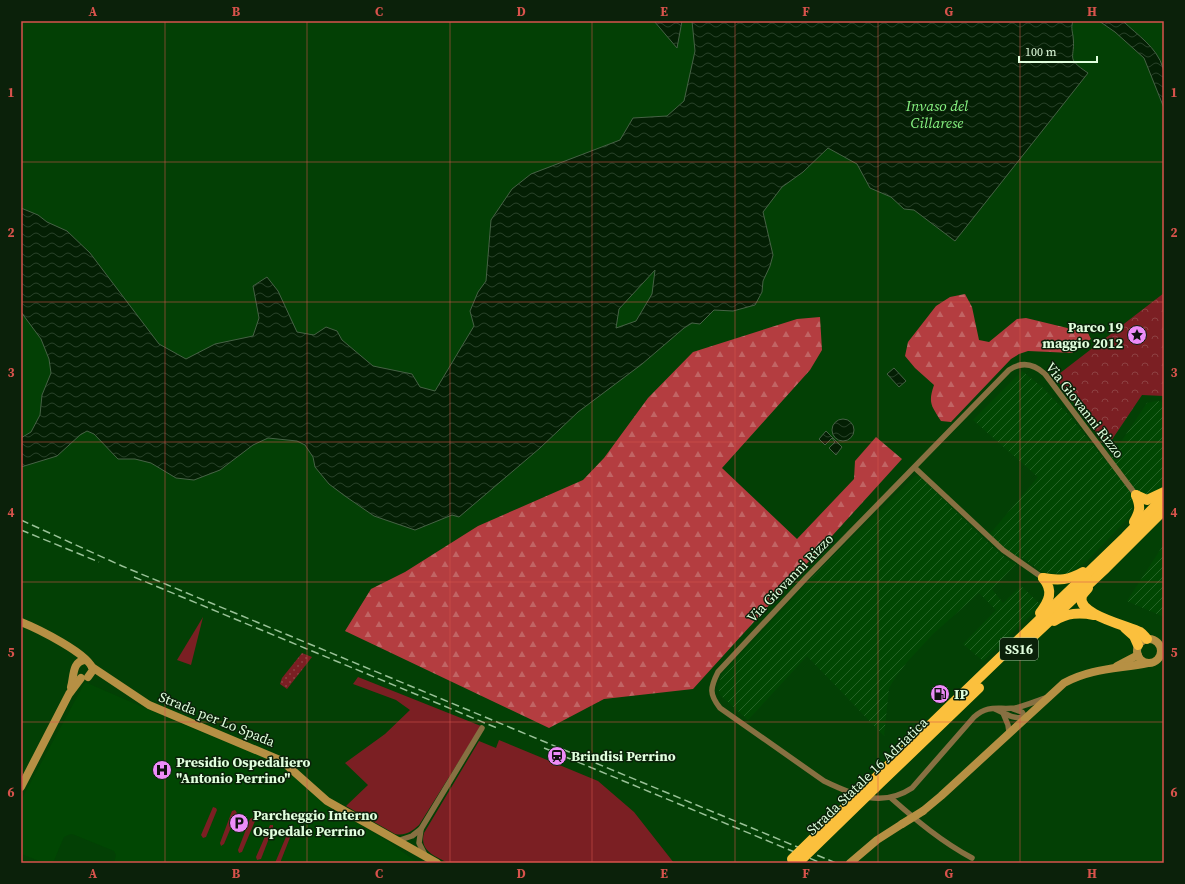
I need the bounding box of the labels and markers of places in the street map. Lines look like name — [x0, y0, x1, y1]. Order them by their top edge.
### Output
place label: Parco 19 maggio 2012 — [1042, 317, 1123, 353]
place icon: Parco 19 maggio 2012 — [1126, 324, 1148, 346]
fuel station icon: IP — [929, 683, 951, 705]
place label: IP — [954, 684, 968, 704]
station icon: Brindisi Perrino — [546, 745, 568, 767]
place label: Brindisi Perrino — [571, 746, 676, 766]
place label: Presidio Ospedaliero "Antonio Perrino" — [176, 752, 311, 788]
hospital icon: Presidio Ospedaliero "Antonio Perrino" — [151, 759, 173, 781]
place label: Parcheggio Interno Ospedale Perrino — [253, 805, 378, 841]
parking icon: Parcheggio Interno Ospedale Perrino — [228, 812, 250, 834]

